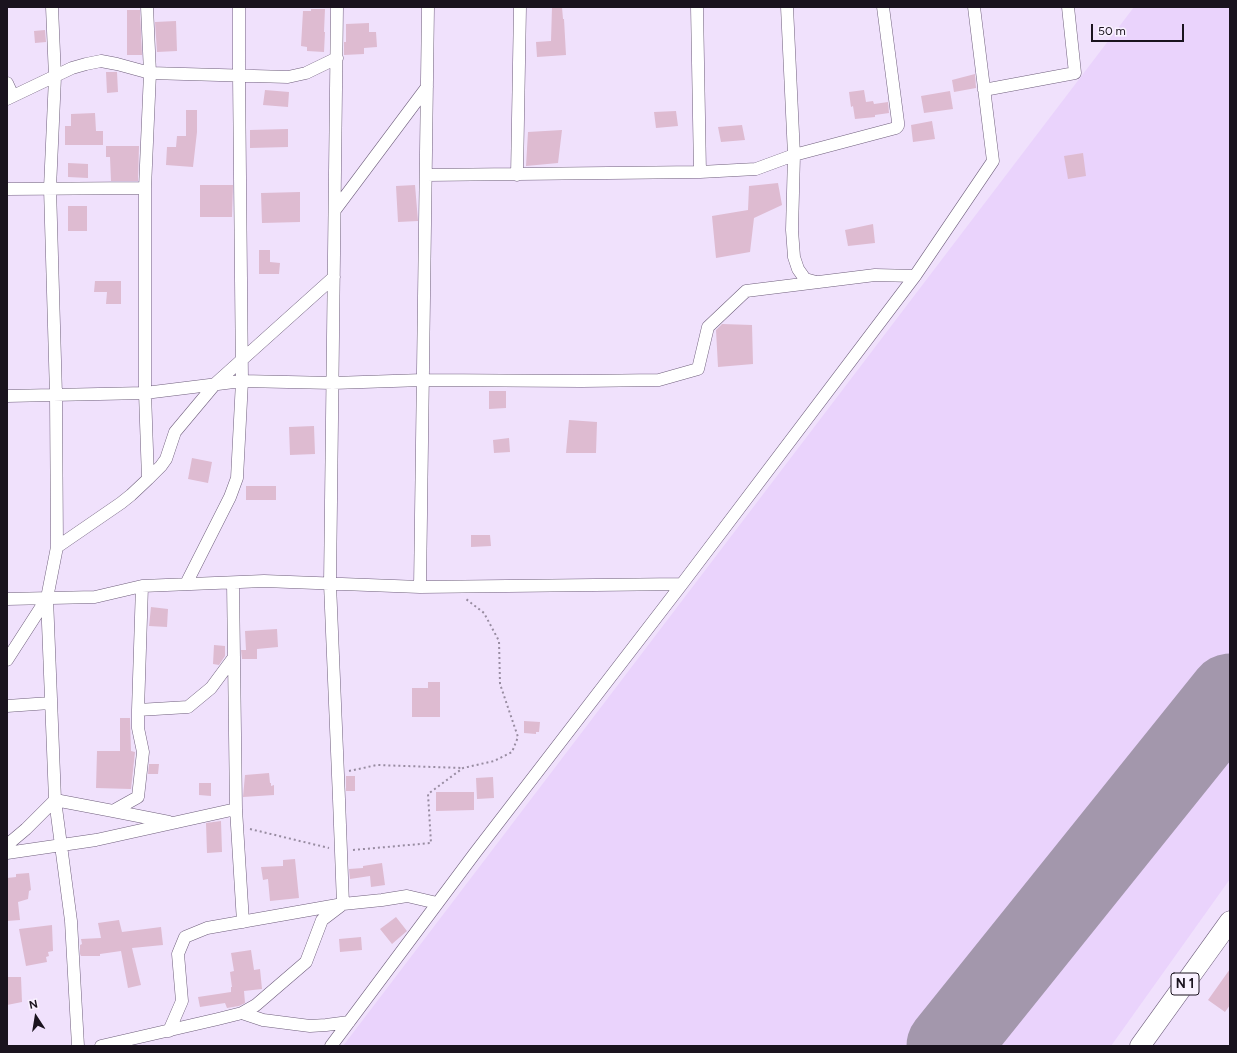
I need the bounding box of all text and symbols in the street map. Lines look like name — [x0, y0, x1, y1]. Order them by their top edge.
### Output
scale bar — [1093, 16, 1186, 42]
text: 50 m — [1098, 24, 1126, 38]
road number: N 1 — [1171, 973, 1199, 995]
north arrow — [16, 997, 56, 1037]
text: N — [28, 998, 39, 1012]

